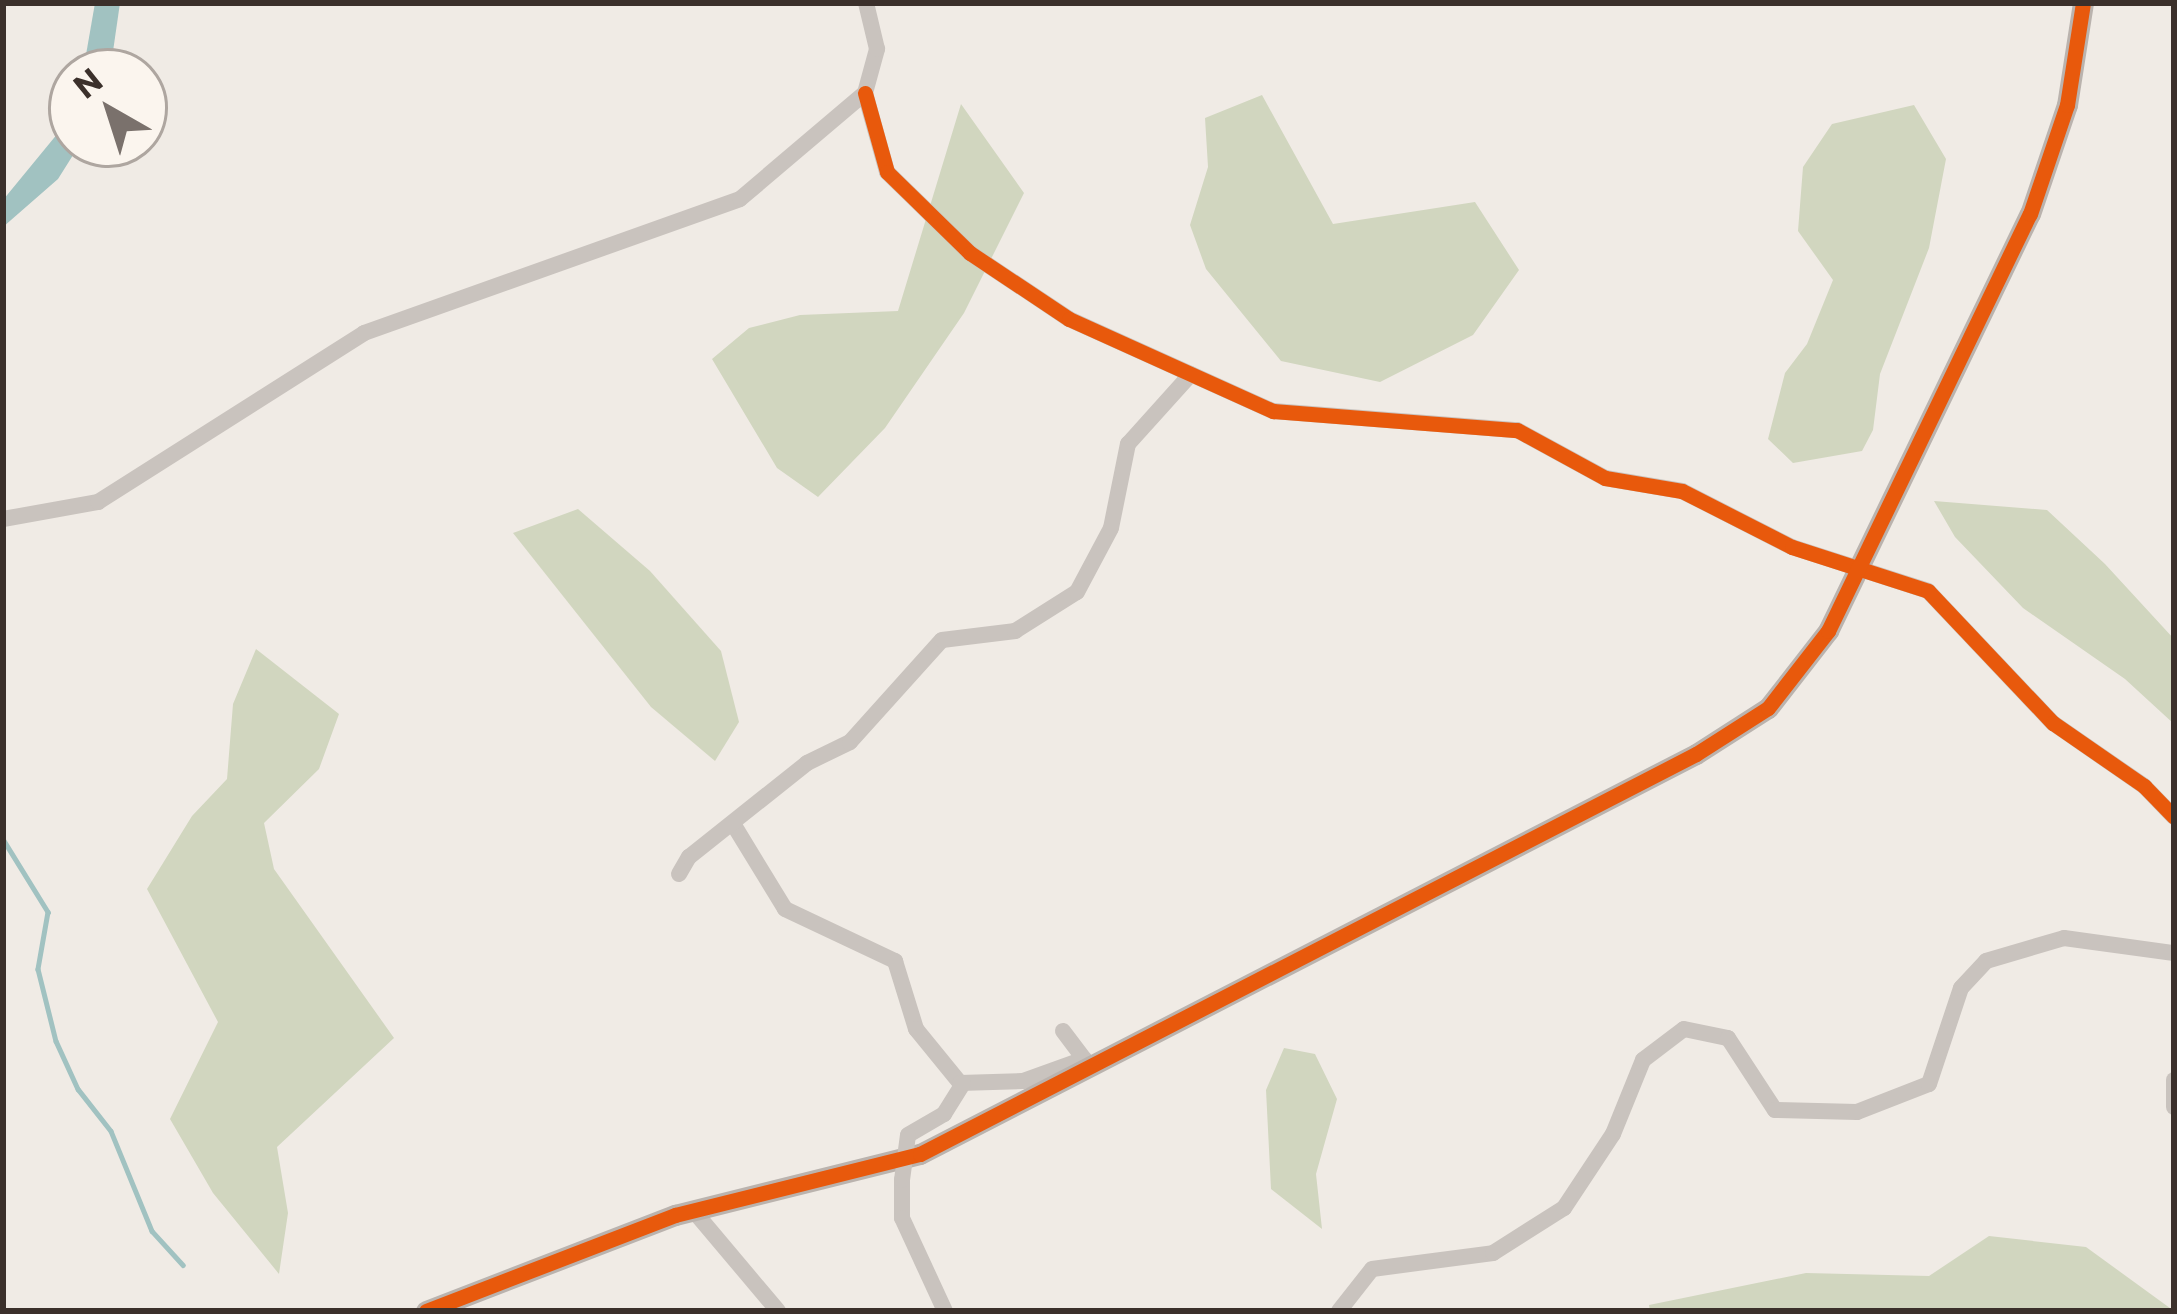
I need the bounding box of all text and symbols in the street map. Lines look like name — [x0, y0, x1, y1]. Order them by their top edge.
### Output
north arrow — [48, 48, 168, 168]
text: N — [64, 58, 109, 106]

